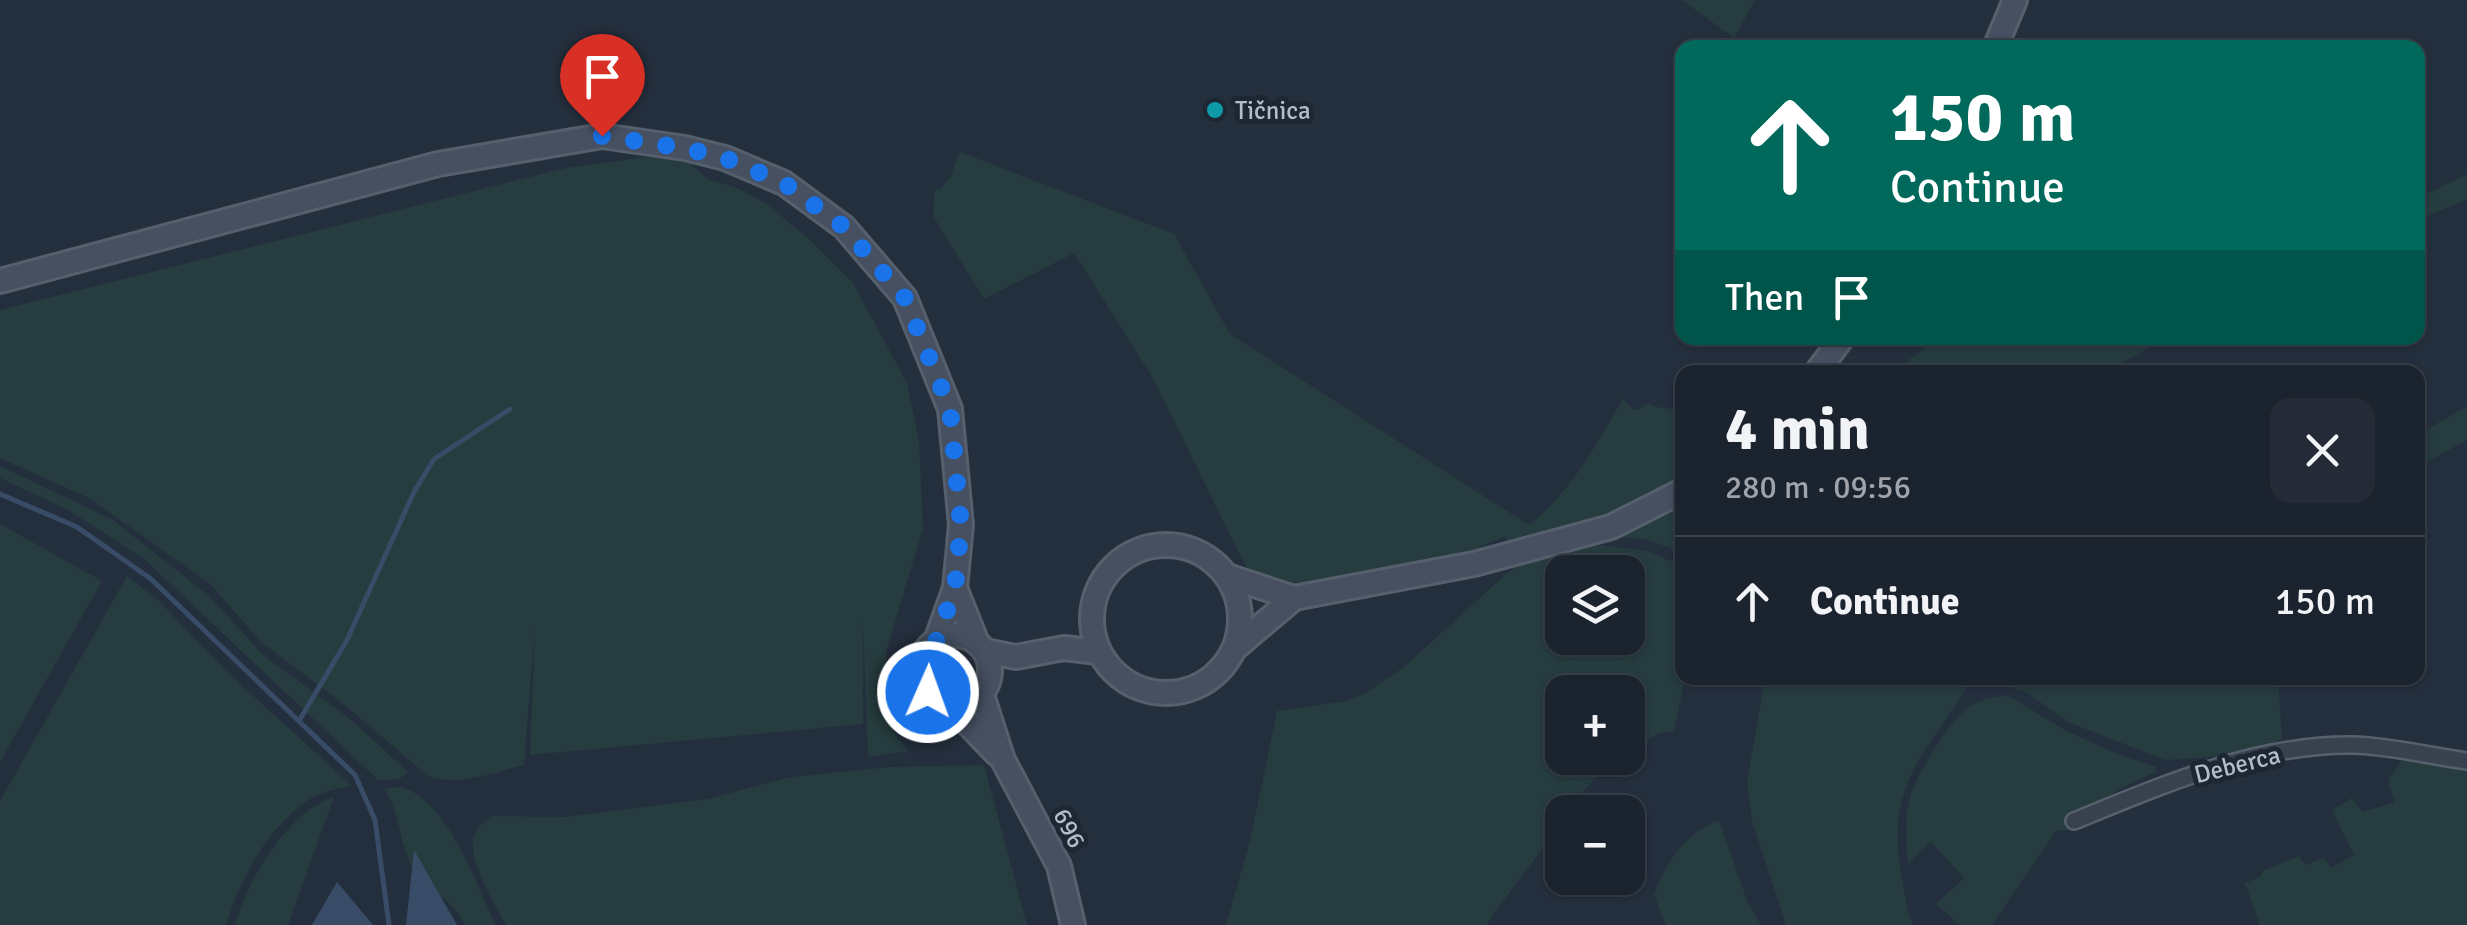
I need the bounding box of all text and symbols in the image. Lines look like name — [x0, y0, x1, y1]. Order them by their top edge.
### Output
pin — [560, 34, 645, 137]
icon: arrive — [575, 49, 630, 104]
text: 150 m — [1890, 74, 2075, 160]
icon: ahead — [1725, 80, 1855, 210]
place label: Tičnica — [1235, 95, 1311, 126]
marker: Tičnica — [1204, 99, 1226, 121]
text: Continue — [1890, 160, 2065, 215]
icon: arrive — [1824, 270, 1879, 325]
text: Then — [1725, 274, 1804, 321]
text: 4 min — [1725, 393, 1870, 467]
button: close — [2270, 398, 2375, 503]
text: 280 m · 09:56 — [1725, 468, 1911, 507]
map controls — [1545, 555, 1645, 895]
button: layers — [1545, 555, 1645, 655]
icon: ahead — [1725, 574, 1780, 629]
text: Continue — [1810, 578, 1960, 625]
text: 150 m — [2275, 578, 2375, 625]
position arrow — [876, 640, 980, 744]
button: + — [1545, 675, 1645, 775]
street label: Deberca — [2191, 739, 2283, 790]
button: − — [1545, 795, 1645, 895]
street label: 696 — [1047, 803, 1093, 853]

